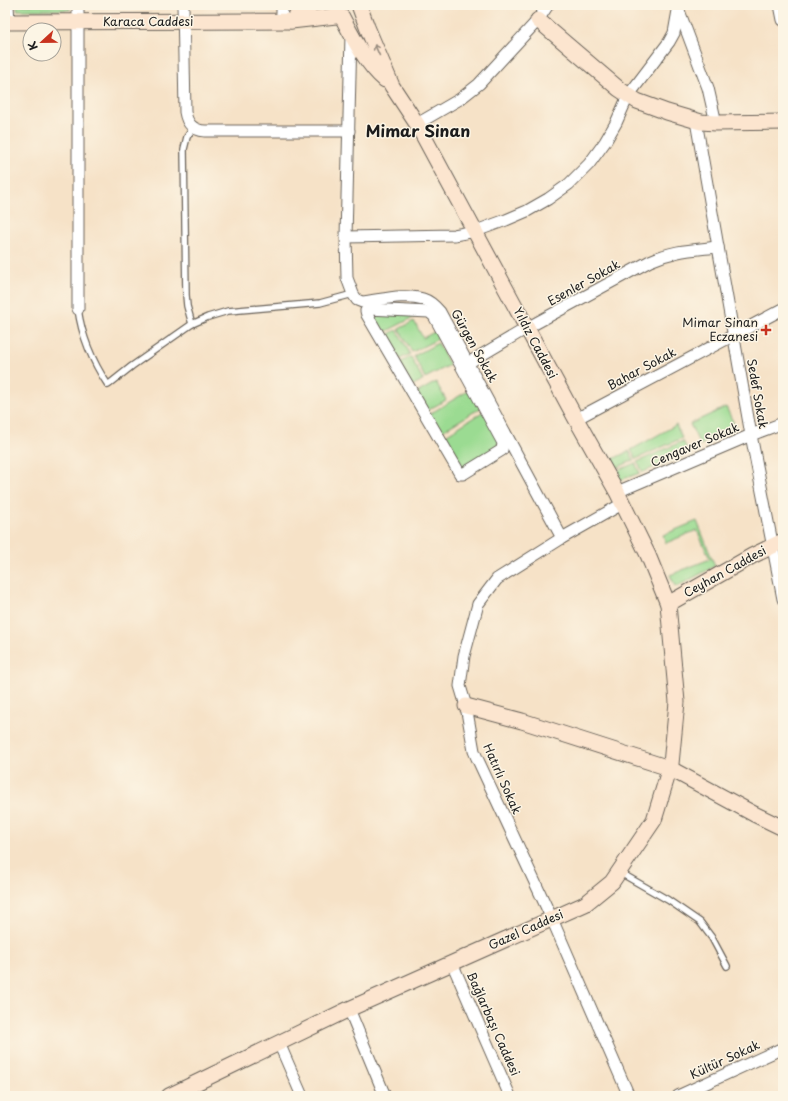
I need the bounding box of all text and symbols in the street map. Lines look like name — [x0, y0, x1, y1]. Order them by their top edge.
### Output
street label: Karaca Caddesi — [103, 12, 193, 30]
north arrow — [22, 22, 62, 62]
text: K — [23, 39, 42, 53]
one-way arrow — [372, 45, 380, 57]
district label: Mimar Sinan — [366, 118, 470, 142]
street label: Esenler Sokak — [544, 255, 623, 310]
street label: Yıldız Caddesi — [509, 304, 562, 382]
street label: Gürgen Sokak — [447, 306, 503, 386]
place label: Mimar Sinan Eczanesi — [682, 313, 758, 345]
marker: Mimar Sinan Eczanesi — [761, 325, 771, 335]
street label: Bahar Sokak — [604, 342, 679, 394]
street label: Sedef Sokak — [743, 357, 773, 430]
street label: Cengaver Sokak — [648, 417, 742, 471]
street label: Ceyhan Caddesi — [680, 541, 769, 601]
street label: Hatırlı Sokak — [479, 740, 527, 817]
street label: Gazel Caddesi — [485, 905, 566, 954]
street label: Bağlarbaşı Caddesi — [463, 969, 525, 1079]
street label: Kültür Sokak — [687, 1035, 763, 1083]

